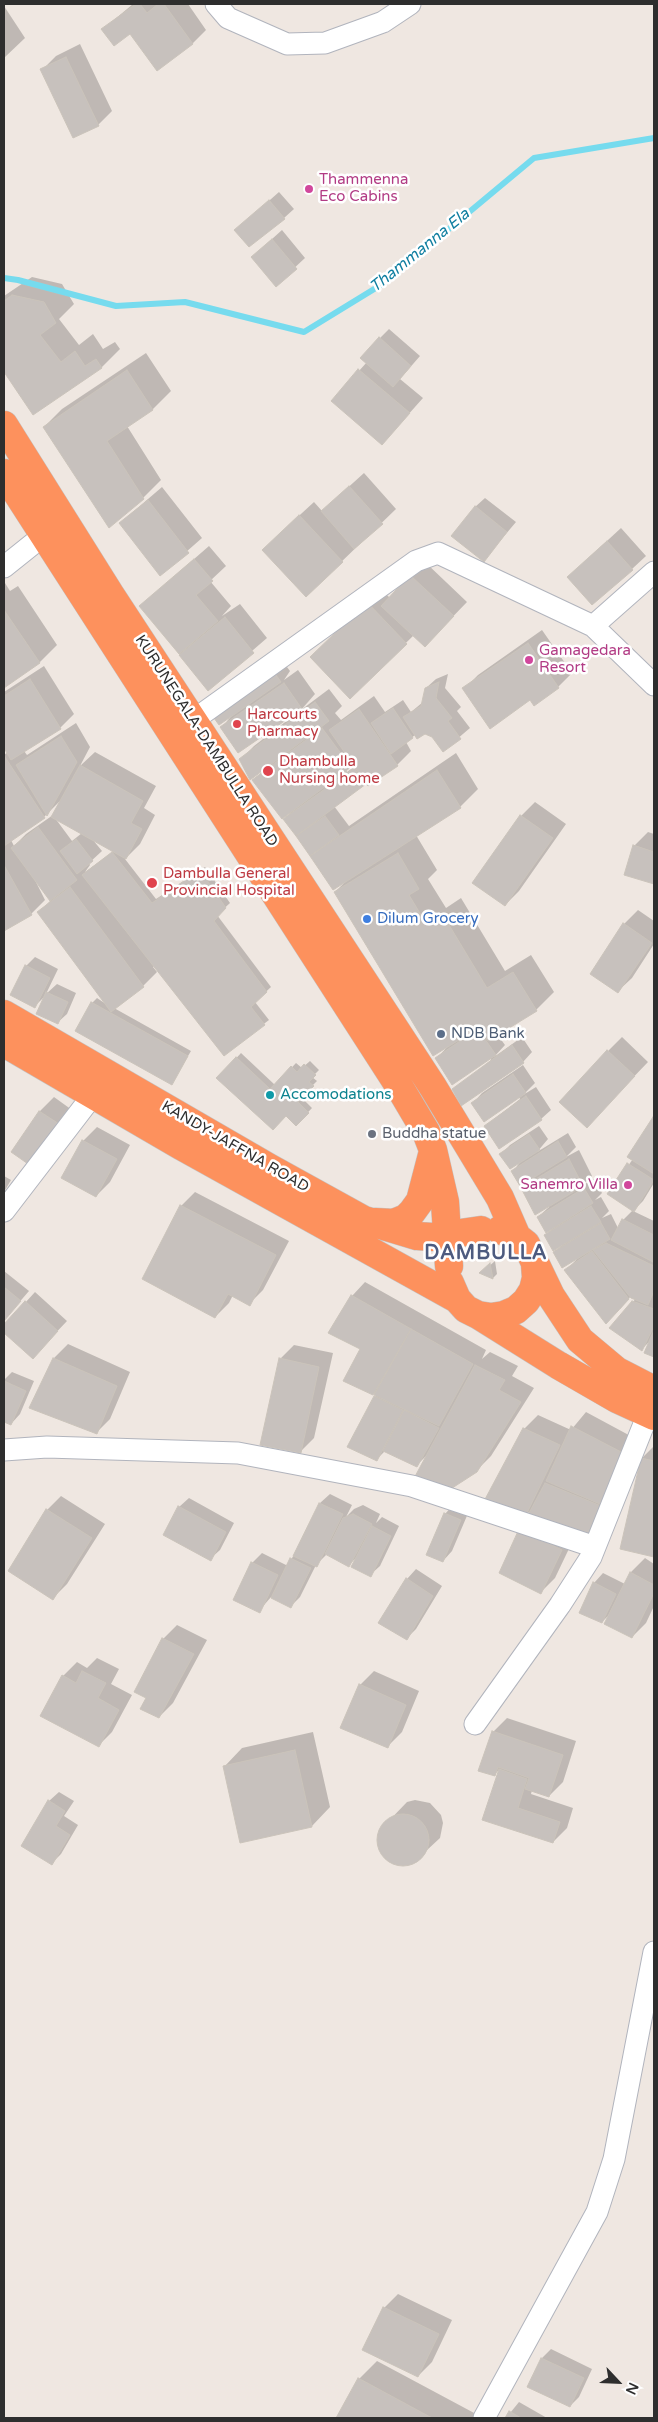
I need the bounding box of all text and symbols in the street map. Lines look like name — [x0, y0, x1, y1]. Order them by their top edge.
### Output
place label: Thammenna Eco Cabins — [319, 171, 408, 206]
marker: Thammenna Eco Cabins — [303, 183, 315, 195]
water label: Thammanna Ela — [366, 205, 474, 297]
street label: KURUNEGALA-DAMBULLA ROAD — [131, 632, 281, 850]
place label: Gamagedara Resort — [539, 642, 631, 677]
marker: Gamagedara Resort — [523, 654, 535, 666]
place label: Harcourts Pharmacy — [247, 706, 319, 741]
marker: Harcourts Pharmacy — [231, 718, 243, 730]
place label: Dhambulla Nursing home — [279, 753, 380, 788]
marker: Dhambulla Nursing home — [261, 764, 275, 778]
place label: Dambulla General Provincial Hospital — [163, 865, 295, 900]
marker: Dambulla General Provincial Hospital — [145, 876, 159, 890]
place label: Dilum Grocery — [377, 910, 479, 928]
marker: Dilum Grocery — [361, 913, 373, 925]
place label: NDB Bank — [451, 1025, 525, 1043]
marker: NDB Bank — [435, 1028, 447, 1040]
place label: Accomodations — [280, 1086, 392, 1104]
marker: Accomodations — [264, 1089, 276, 1101]
street label: KANDY-JAFFNA ROAD — [158, 1097, 312, 1197]
place label: Buddha statue — [382, 1125, 486, 1143]
marker: Buddha statue — [366, 1128, 378, 1140]
place label: Sanemro Villa — [521, 1176, 618, 1194]
marker: Sanemro Villa — [622, 1179, 634, 1191]
district label: DAMBULLA — [423, 1242, 549, 1266]
north arrow — [593, 2357, 643, 2407]
text: N — [622, 2380, 642, 2397]

